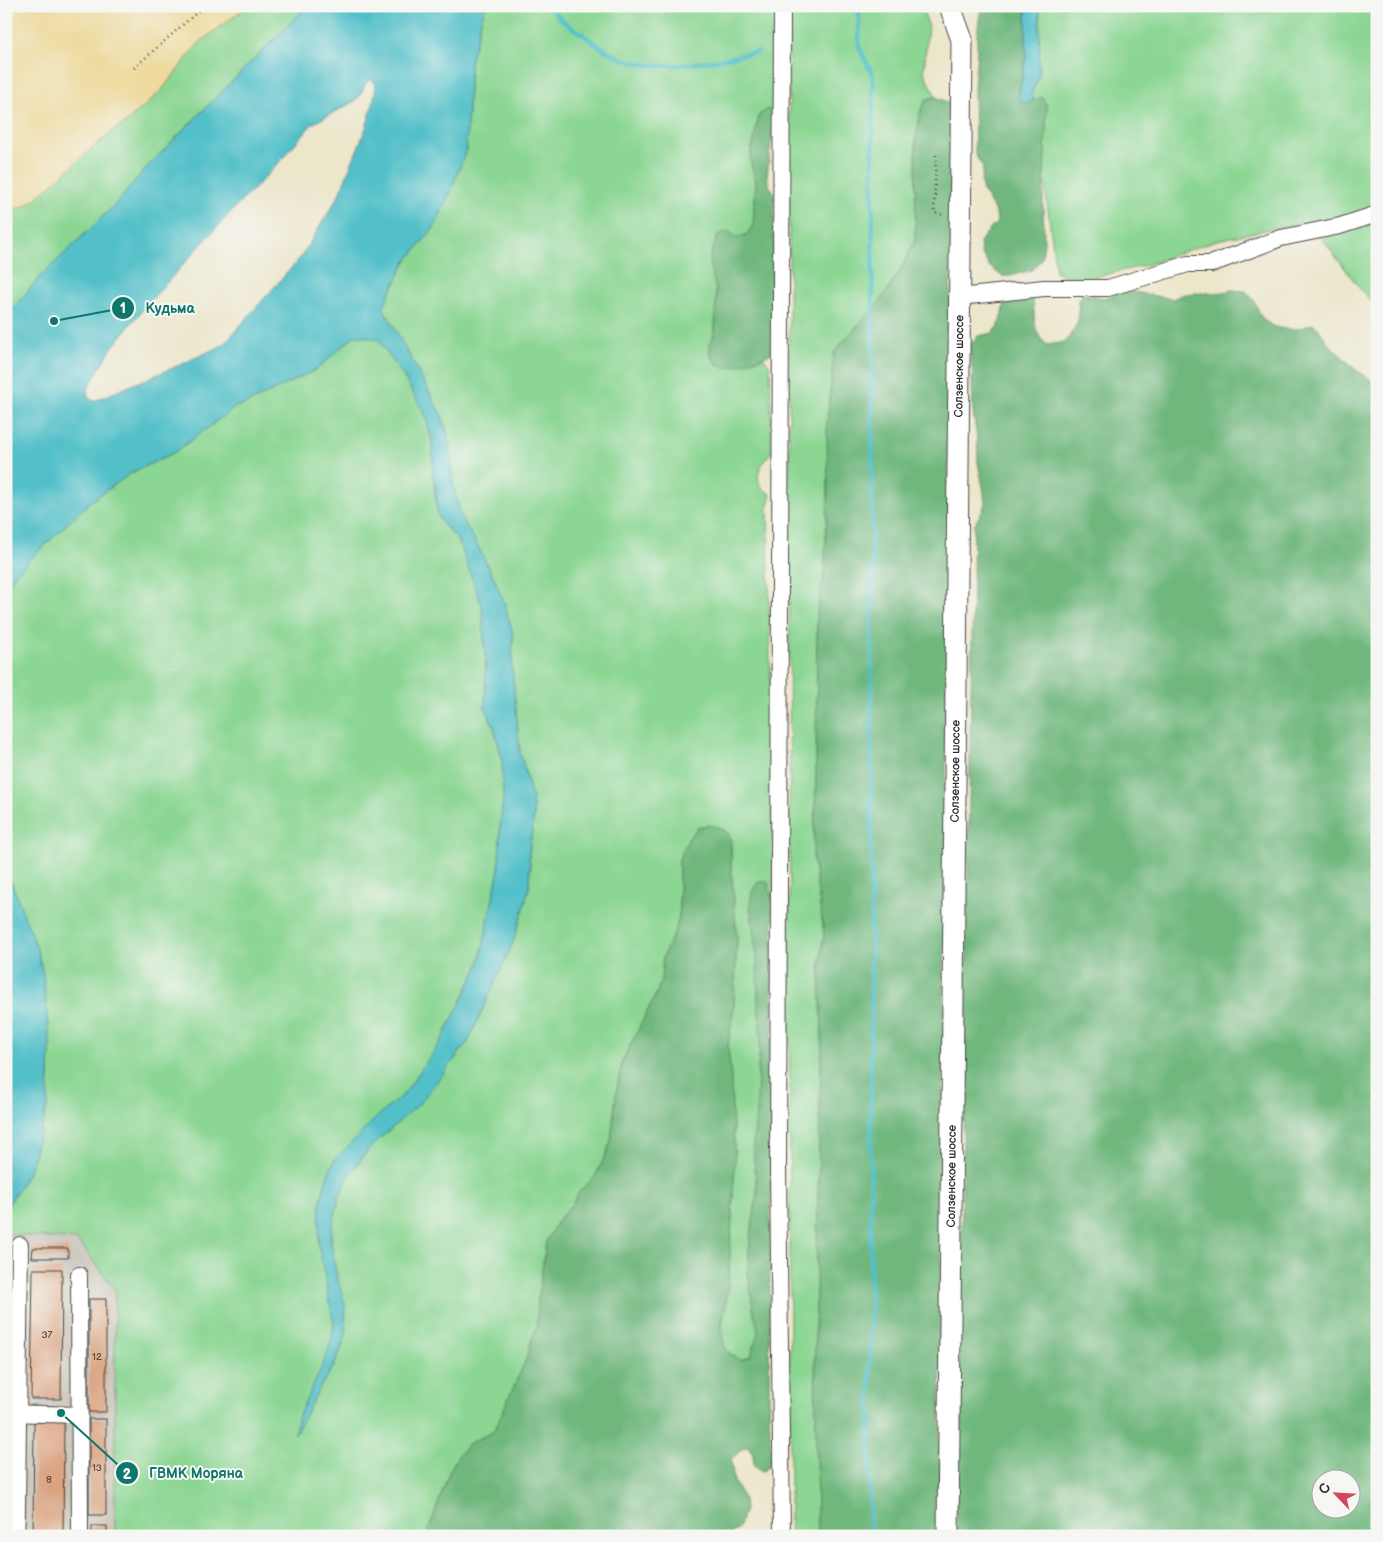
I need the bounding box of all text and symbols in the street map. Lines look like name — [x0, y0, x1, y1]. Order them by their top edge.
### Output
callout: Кудьма — [111, 293, 205, 322]
text: 1 — [120, 299, 126, 318]
text: Кудьма — [145, 300, 195, 317]
street label: Солзенское шоссе — [951, 314, 967, 417]
street label: Солзенское шоссе — [948, 719, 964, 822]
street label: Солзенское шоссе — [944, 1124, 960, 1227]
house number: 37 — [41, 1329, 53, 1341]
house number: 12 — [92, 1351, 102, 1363]
callout: ГВМК Моряна — [114, 1459, 253, 1488]
house number: 13 — [92, 1462, 102, 1474]
text: 2 — [123, 1465, 132, 1484]
text: ГВМК Моряна — [149, 1465, 244, 1482]
north arrow — [1310, 1470, 1360, 1520]
house number: 8 — [46, 1474, 52, 1486]
text: С — [1315, 1480, 1335, 1497]

